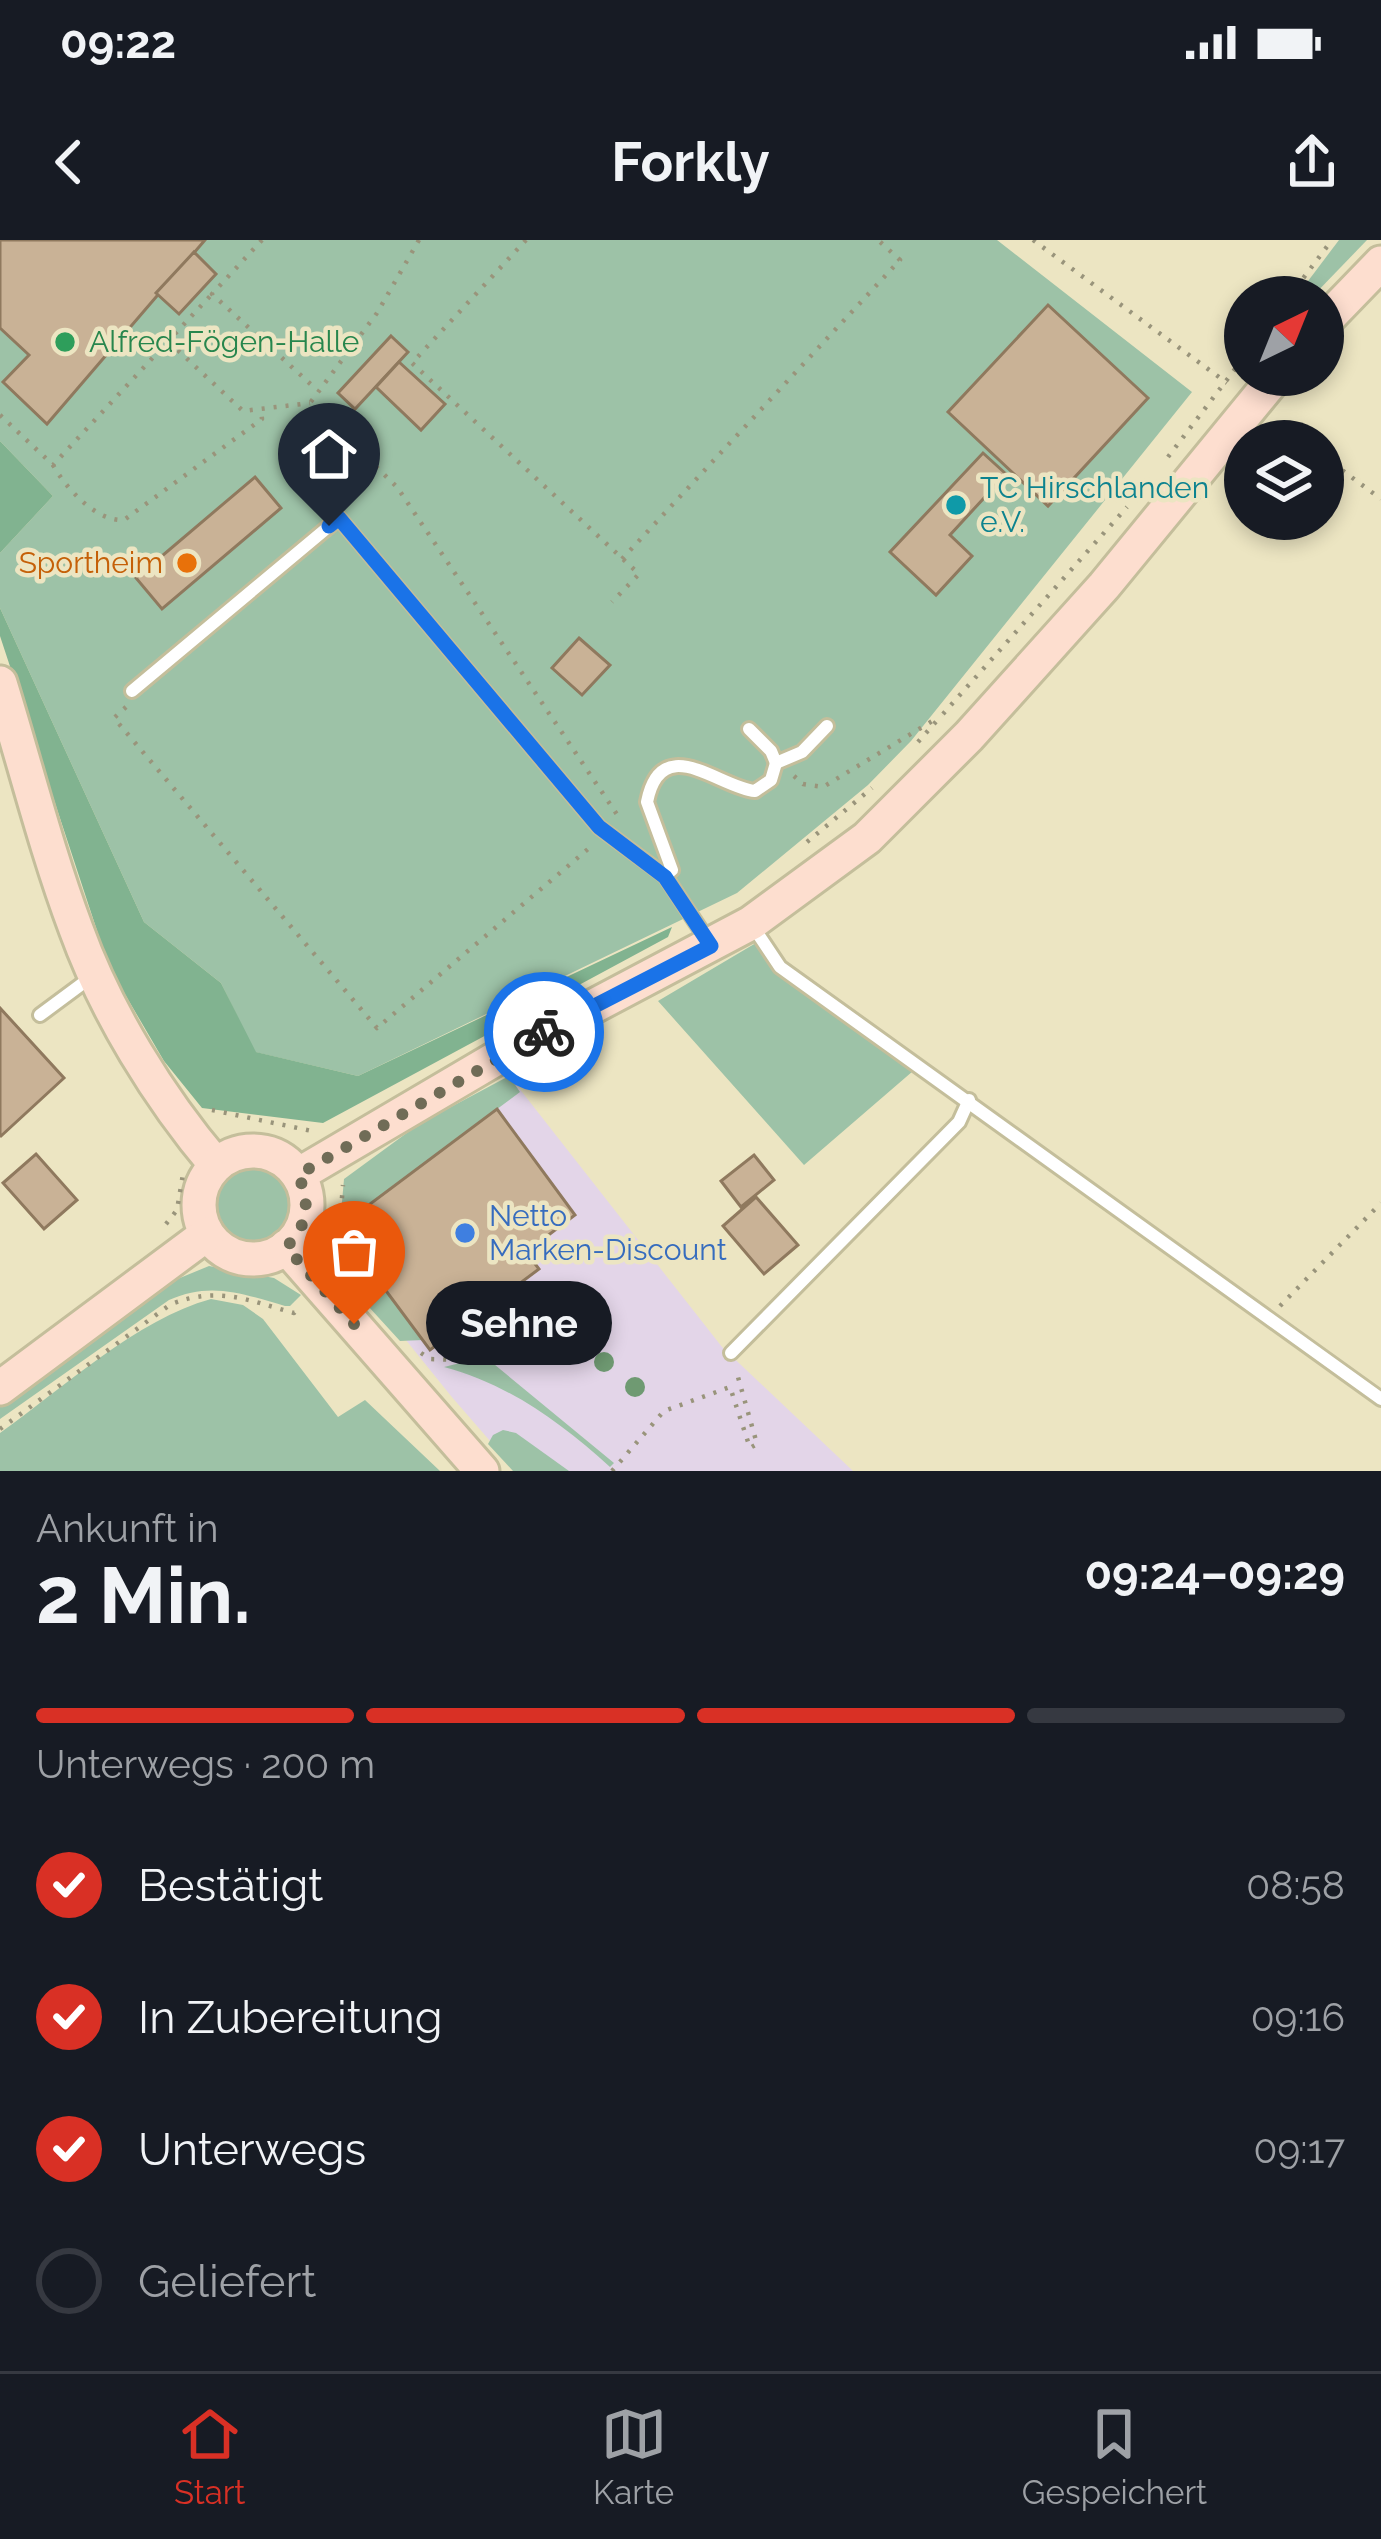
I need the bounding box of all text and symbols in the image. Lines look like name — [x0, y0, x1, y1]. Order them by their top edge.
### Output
text: 09:22 — [60, 16, 176, 69]
icon: back — [36, 129, 102, 195]
icon: share — [1279, 129, 1345, 195]
text: Forkly — [611, 130, 770, 194]
north arrow — [1224, 276, 1344, 396]
map controls — [1224, 276, 1344, 540]
place label: Alfred-Fögen-Halle — [89, 324, 359, 359]
marker: Alfred-Fögen-Halle — [52, 329, 78, 355]
pin — [278, 403, 380, 526]
button: layers — [1224, 420, 1344, 540]
icon: home — [296, 421, 362, 487]
place label: TC Hirschlanden e.V. — [980, 470, 1209, 539]
marker: TC Hirschlanden e.V. — [943, 492, 969, 518]
place label: Sportheim — [19, 545, 163, 580]
marker: Sportheim — [174, 550, 200, 576]
courier — [484, 972, 604, 1092]
icon: bike — [511, 999, 577, 1065]
place label: Netto Marken-Discount — [489, 1198, 727, 1267]
pin — [303, 1201, 405, 1324]
icon: bag — [321, 1219, 387, 1285]
marker: Netto Marken-Discount — [452, 1220, 478, 1246]
callout: Sehne — [426, 1282, 612, 1366]
text: Sehne — [460, 1300, 578, 1346]
text: Ankunft in — [36, 1505, 219, 1551]
text: 09:24–09:29 — [1084, 1547, 1345, 1600]
text: 2 Min. — [36, 1550, 251, 1641]
text: Unterwegs · 200 m — [36, 1741, 375, 1787]
icon: check — [36, 1852, 102, 1918]
text: Bestätigt — [138, 1859, 323, 1912]
text: 08:58 — [1246, 1862, 1345, 1908]
icon: check — [36, 1984, 102, 2050]
text: In Zubereitung — [138, 1991, 443, 2044]
text: 09:16 — [1251, 1994, 1345, 2040]
icon: check — [36, 2116, 102, 2182]
text: Unterwegs — [138, 2123, 366, 2176]
text: 09:17 — [1254, 2126, 1345, 2172]
text: Geliefert — [138, 2255, 316, 2308]
tab: Start — [174, 2401, 245, 2512]
tab: Karte — [593, 2401, 674, 2512]
tab: Gespeichert — [1022, 2401, 1207, 2512]

